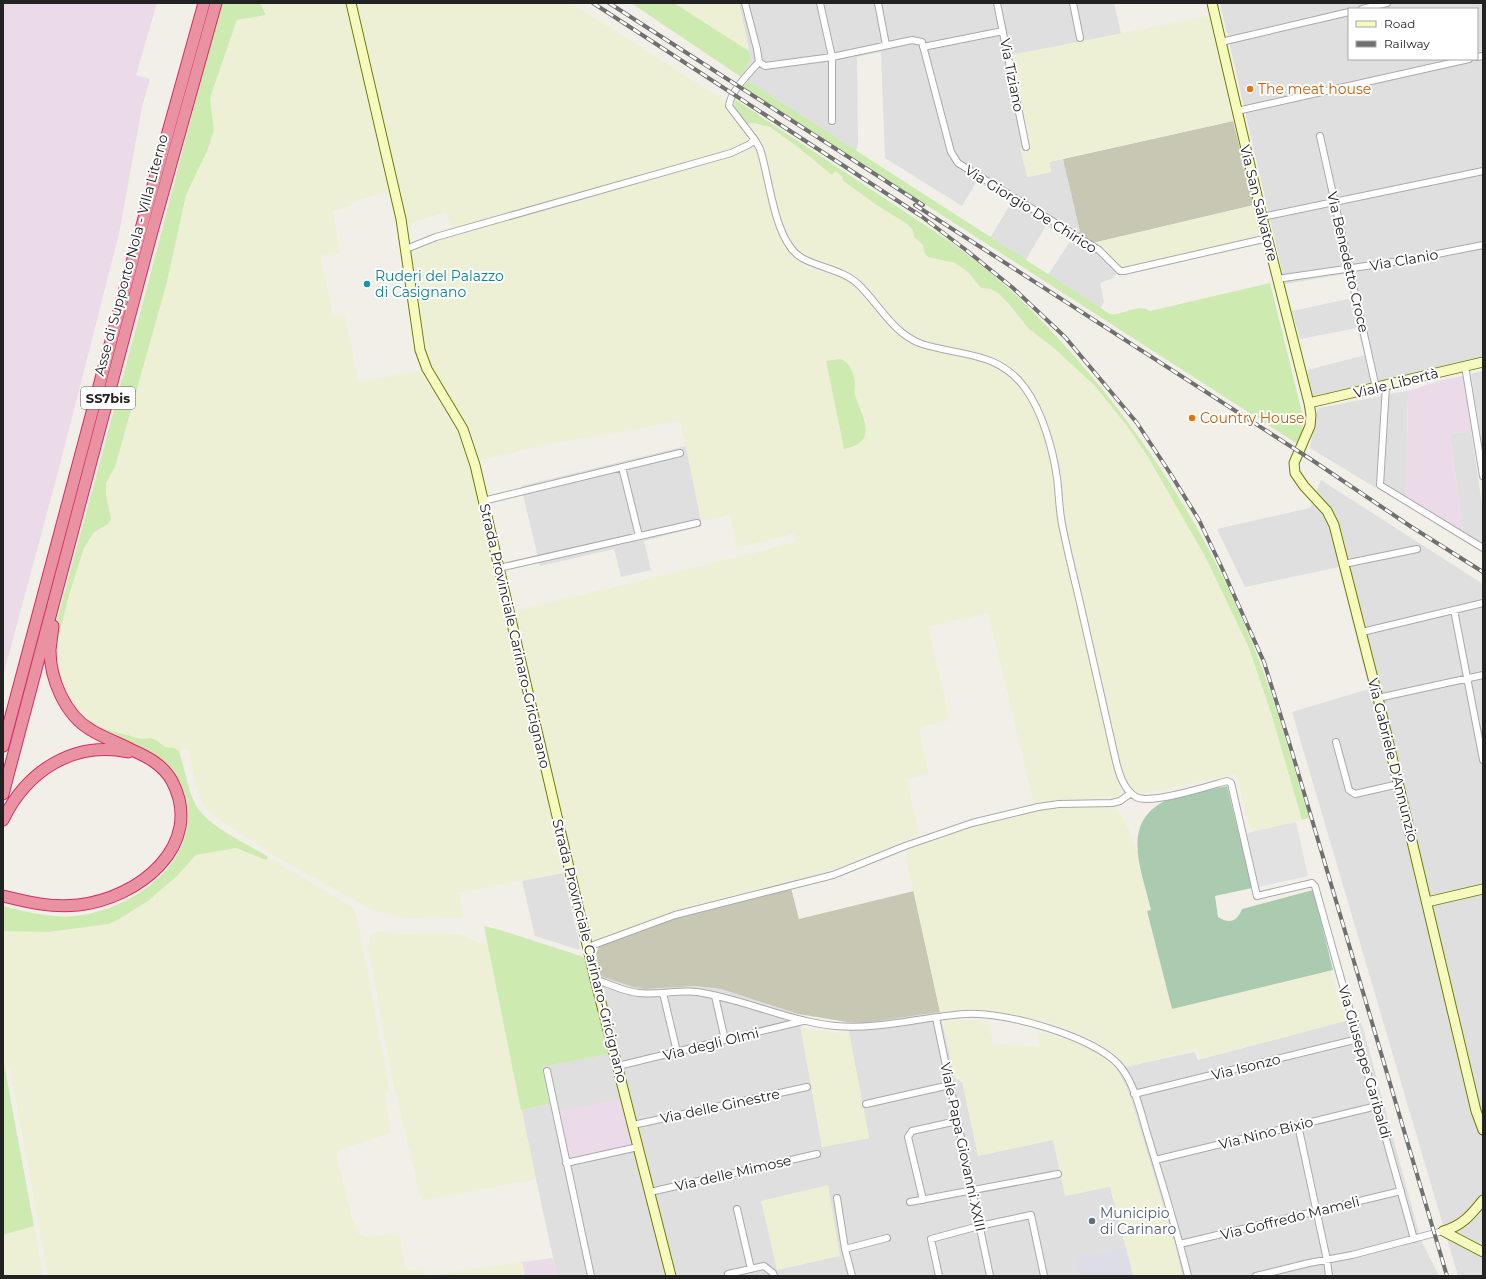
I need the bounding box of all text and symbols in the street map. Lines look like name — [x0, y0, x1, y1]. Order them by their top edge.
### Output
legend — [1348, 8, 1478, 60]
text: Road — [1384, 16, 1415, 31]
text: Railway — [1384, 36, 1430, 51]
street label: Via Tiziano — [996, 37, 1028, 113]
place label: The meat house — [1258, 80, 1371, 98]
marker: The meat house — [1245, 84, 1255, 94]
street label: Asse di Supporto Nola - Villa Literno — [90, 132, 172, 378]
street label: Via San Salvatore — [1236, 143, 1282, 263]
street label: Via Giorgio De Chirico — [962, 161, 1101, 257]
street label: Via Benedetto Croce — [1323, 190, 1373, 334]
street label: Via Clanio — [1368, 245, 1440, 275]
place label: Ruderi del Palazzo di Casignano — [375, 267, 504, 301]
marker: Ruderi del Palazzo di Casignano — [362, 279, 372, 289]
street label: Viale Libertà — [1352, 364, 1440, 402]
road number: SS7bis — [81, 387, 135, 409]
place label: Country House — [1200, 409, 1305, 427]
marker: Country House — [1187, 413, 1197, 423]
street label: Strada Provinciale Carinaro-Gricignano — [476, 502, 554, 770]
street label: Via Gabriele D'Annunzio — [1364, 676, 1422, 844]
street label: Strada Provinciale Carinaro-Gricignano — [548, 817, 632, 1085]
street label: Via Giuseppe Garibaldi — [1334, 983, 1396, 1141]
street label: Via degli Olmi — [661, 1023, 761, 1065]
street label: Via Isonzo — [1210, 1050, 1283, 1084]
street label: Viale Papa Giovanni XXIII — [936, 1061, 990, 1233]
street label: Via delle Ginestre — [659, 1085, 781, 1127]
street label: Via Nino Bixio — [1217, 1113, 1315, 1153]
street label: Via delle Mimose — [673, 1151, 793, 1195]
street label: Via Goffredo Mameli — [1219, 1192, 1361, 1244]
place label: Municipio di Carinaro — [1100, 1204, 1176, 1238]
marker: Municipio di Carinaro — [1087, 1216, 1097, 1226]

